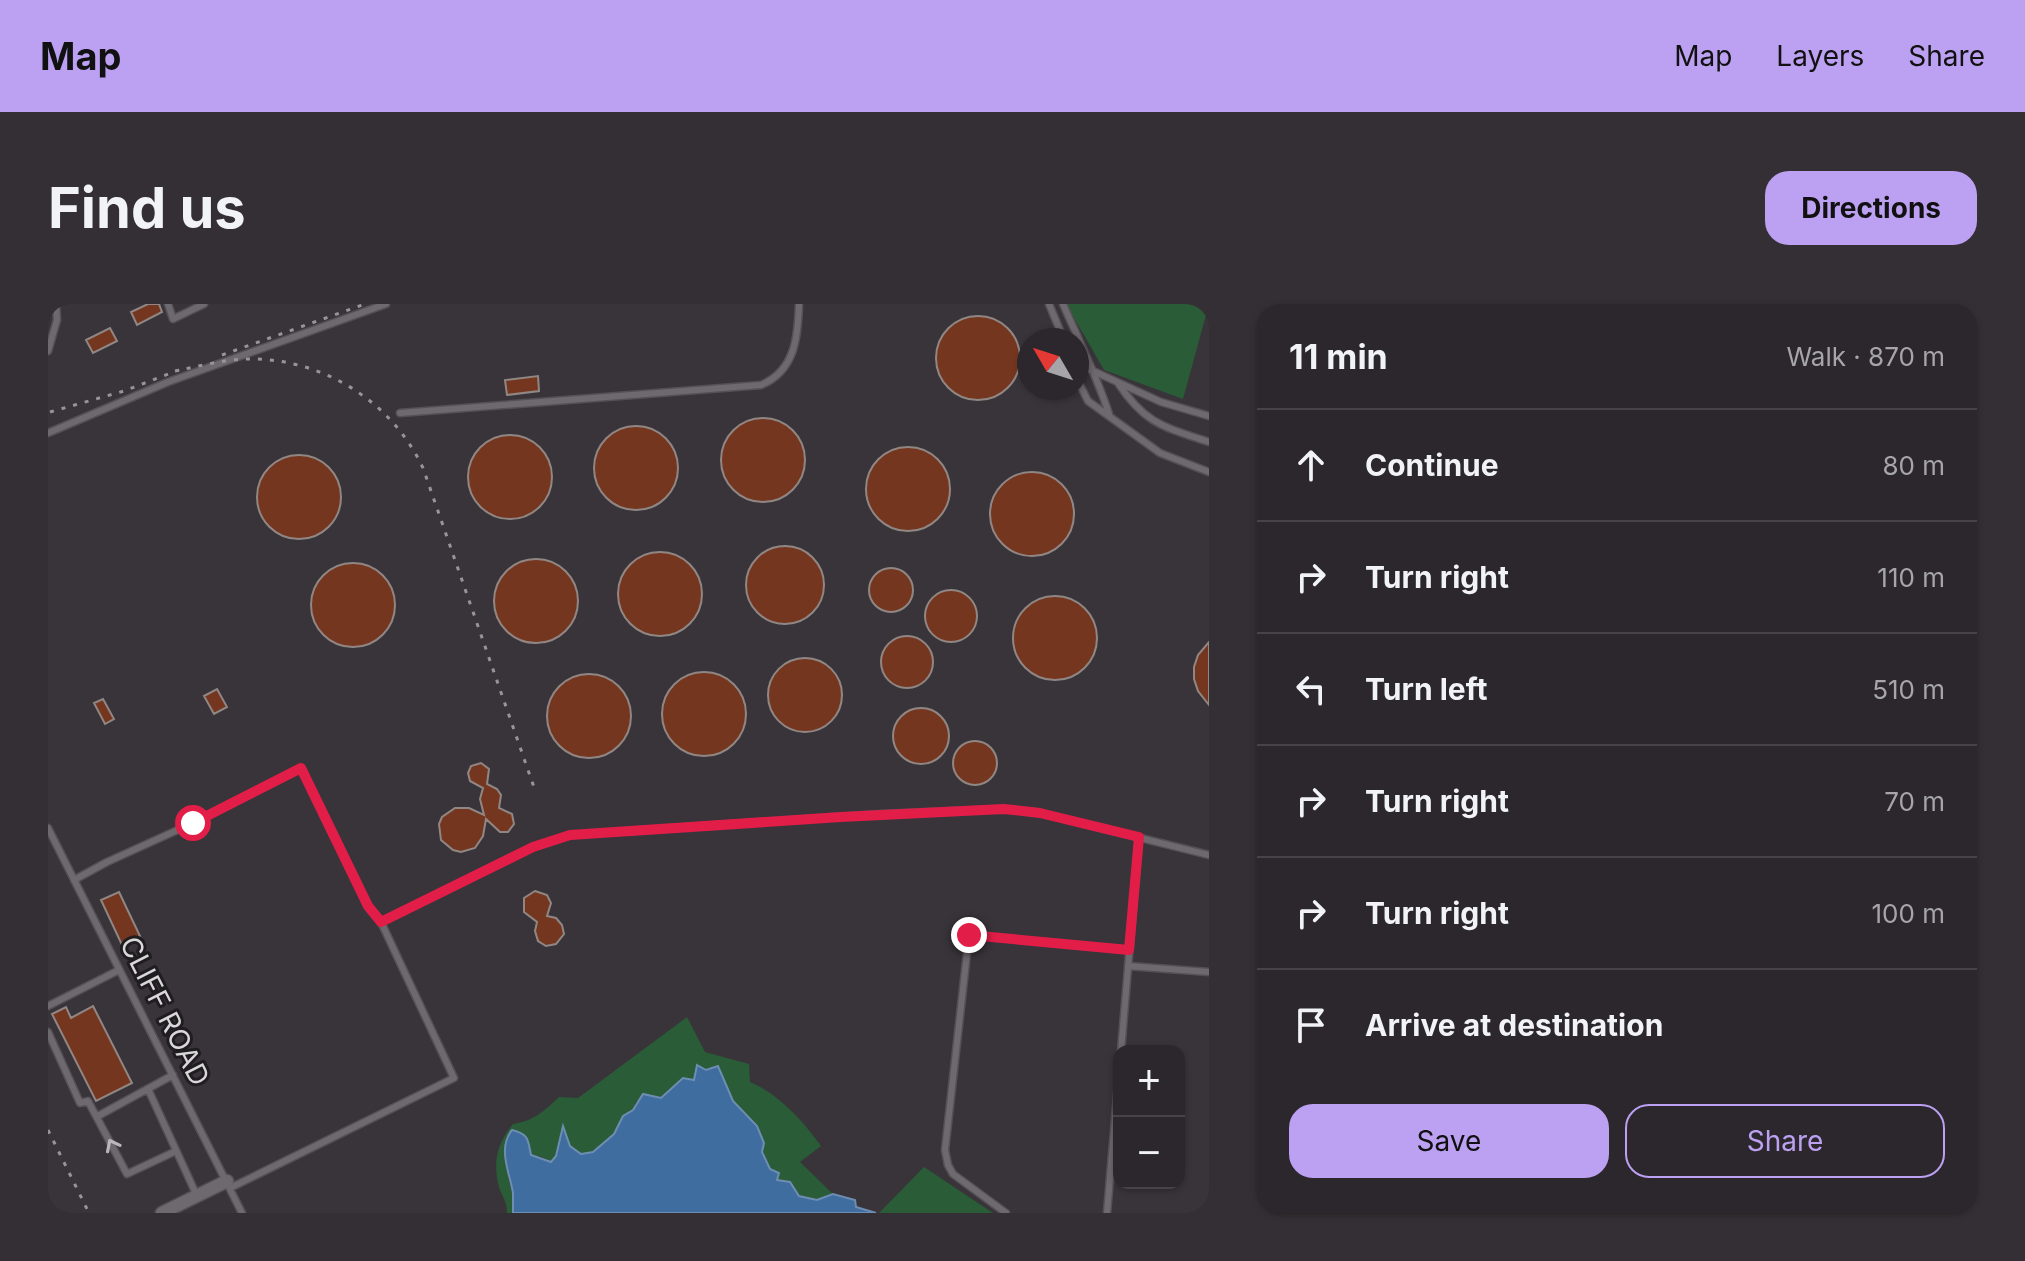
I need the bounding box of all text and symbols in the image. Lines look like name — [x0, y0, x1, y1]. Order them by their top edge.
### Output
text: Map — [40, 33, 121, 79]
text: Map — [1674, 39, 1732, 73]
text: Layers — [1776, 39, 1864, 73]
text: Share — [1908, 39, 1985, 73]
button: Directions — [1765, 171, 1977, 245]
text: Find us — [48, 174, 246, 242]
north arrow — [1017, 328, 1089, 400]
text: 11 min — [1289, 336, 1388, 377]
text: Walk · 870 m — [1787, 341, 1945, 372]
icon: ahead — [1289, 443, 1333, 487]
text: Continue — [1365, 447, 1499, 483]
text: 80 m — [1882, 450, 1945, 481]
icon: right — [1289, 555, 1333, 599]
text: Turn right — [1365, 559, 1509, 595]
text: 110 m — [1877, 562, 1945, 593]
icon: left — [1289, 667, 1333, 711]
text: Turn left — [1365, 671, 1487, 707]
text: 510 m — [1872, 674, 1945, 705]
icon: right — [1289, 779, 1333, 823]
text: Turn right — [1365, 783, 1509, 819]
text: 70 m — [1884, 786, 1945, 817]
route start — [175, 805, 211, 841]
icon: right — [1289, 891, 1333, 935]
text: Turn right — [1365, 895, 1509, 931]
text: 100 m — [1872, 898, 1945, 929]
route end — [951, 917, 987, 953]
street label: CLIFF ROAD — [113, 931, 217, 1091]
icon: arrive — [1289, 1003, 1333, 1047]
text: Arrive at destination — [1365, 1007, 1663, 1043]
map controls — [1113, 1045, 1185, 1189]
button: + — [1113, 1045, 1185, 1117]
button: Save — [1289, 1104, 1609, 1178]
button: Share — [1625, 1104, 1945, 1178]
button: − — [1113, 1117, 1185, 1189]
one-way arrow — [106, 1138, 121, 1153]

